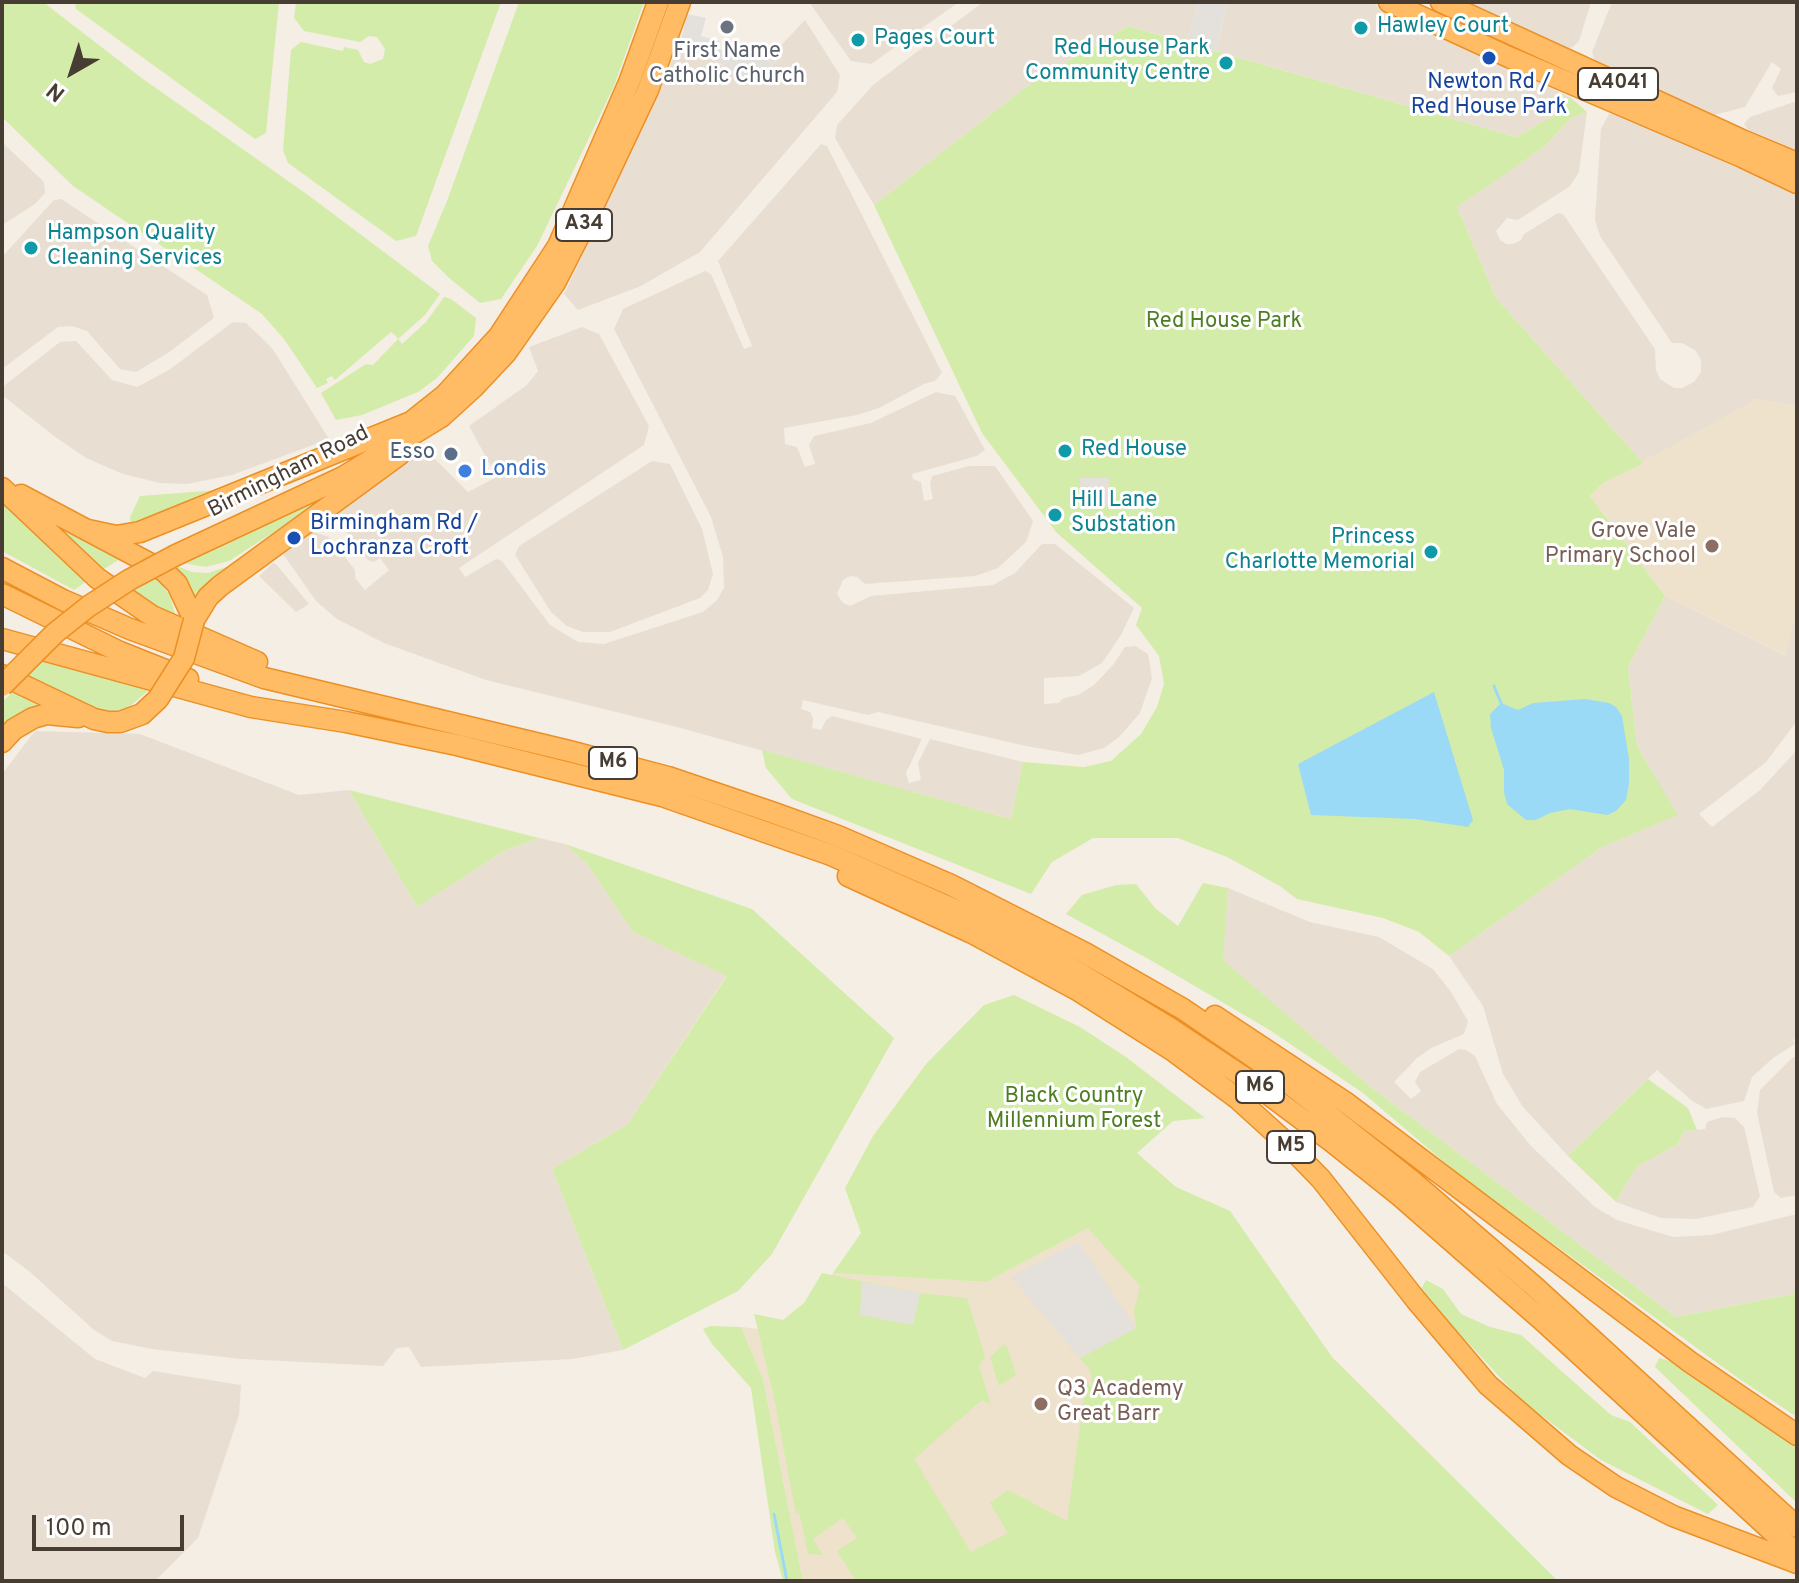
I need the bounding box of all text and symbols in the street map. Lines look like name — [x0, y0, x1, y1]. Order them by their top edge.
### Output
place label: Hawley Court — [1377, 15, 1509, 41]
marker: First Name Catholic Church — [718, 18, 736, 36]
marker: Hawley Court — [1352, 19, 1370, 37]
place label: Pages Court — [874, 27, 995, 53]
marker: Pages Court — [849, 31, 867, 49]
north arrow — [32, 32, 112, 112]
place label: Red House Park Community Centre — [1025, 37, 1210, 88]
place label: First Name Catholic Church — [649, 40, 805, 92]
marker: Newton Rd / Red House Park — [1480, 49, 1498, 67]
marker: Red House Park Community Centre — [1217, 54, 1235, 72]
road number: A4041 — [1578, 68, 1658, 100]
place label: Newton Rd / Red House Park — [1411, 71, 1567, 122]
text: N — [42, 76, 71, 107]
road number: A34 — [556, 209, 612, 241]
place label: Hampson Quality Cleaning Services — [47, 222, 222, 274]
marker: Hampson Quality Cleaning Services — [22, 239, 40, 257]
park label: Red House Park — [1146, 310, 1302, 336]
street label: Birmingham Road — [204, 421, 374, 525]
place label: Red House — [1081, 438, 1187, 464]
place label: Esso — [390, 441, 435, 467]
marker: Red House — [1056, 442, 1074, 460]
marker: Esso — [442, 445, 460, 463]
place label: Londis — [481, 458, 546, 484]
marker: Londis — [456, 462, 474, 480]
place label: Hill Lane Substation — [1071, 489, 1176, 540]
marker: Hill Lane Substation — [1046, 506, 1064, 524]
place label: Birmingham Rd / Lochranza Croft — [310, 512, 478, 564]
place label: Grove Vale Primary School — [1545, 520, 1696, 572]
place label: Princess Charlotte Memorial — [1225, 526, 1415, 578]
marker: Birmingham Rd / Lochranza Croft — [285, 529, 303, 547]
marker: Grove Vale Primary School — [1703, 537, 1721, 555]
marker: Princess Charlotte Memorial — [1422, 543, 1440, 561]
road number: M6 — [589, 747, 637, 779]
road number: M6 — [1236, 1071, 1284, 1103]
park label: Black Country Millennium Forest — [987, 1085, 1161, 1136]
road number: M5 — [1267, 1131, 1315, 1163]
place label: Q3 Academy Great Barr — [1057, 1378, 1184, 1430]
marker: Q3 Academy Great Barr — [1032, 1395, 1050, 1413]
scale bar — [36, 1499, 188, 1549]
text: 100 m — [46, 1514, 112, 1544]

